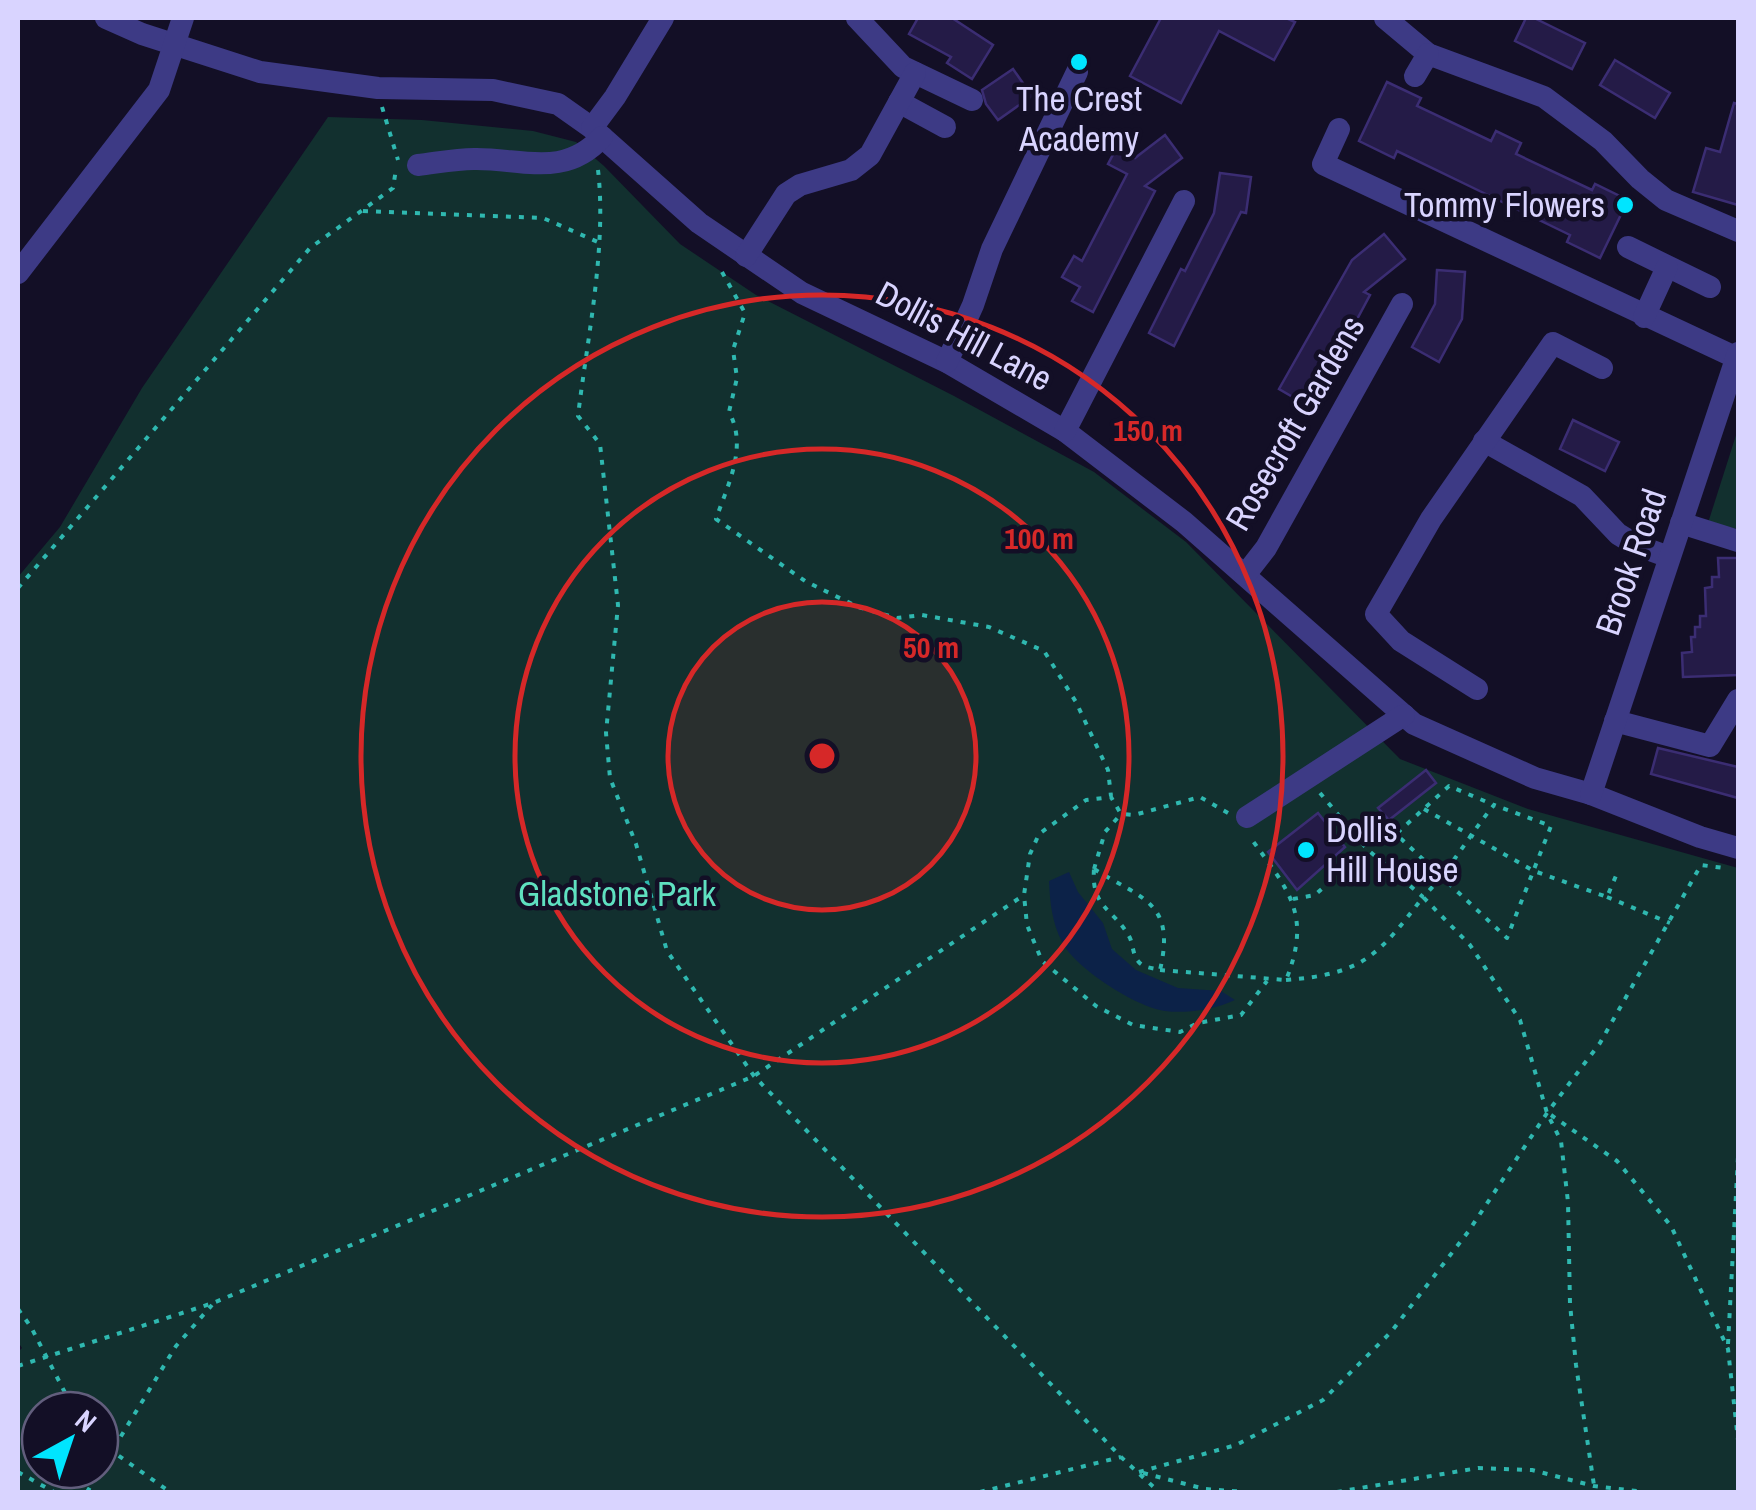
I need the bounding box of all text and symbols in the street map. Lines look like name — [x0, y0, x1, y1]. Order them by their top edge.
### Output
marker: The Crest Academy — [1068, 51, 1090, 73]
place label: The Crest Academy — [1016, 75, 1142, 162]
place label: Tommy Flowers — [1404, 181, 1605, 228]
marker: Tommy Flowers — [1614, 194, 1636, 216]
street label: Dollis Hill Lane — [868, 270, 1060, 402]
street label: Rosecroft Gardens — [1214, 307, 1375, 539]
text: 150 m — [1113, 410, 1183, 450]
street label: Brook Road — [1584, 483, 1677, 641]
text: 100 m — [1004, 518, 1074, 558]
text: 50 m — [903, 627, 959, 667]
centre of rings — [804, 738, 840, 774]
place label: Dollis Hill House — [1326, 806, 1458, 893]
marker: Dollis Hill House — [1295, 839, 1317, 861]
park label: Gladstone Park — [518, 870, 717, 917]
north arrow — [20, 1390, 120, 1490]
text: N — [68, 1401, 105, 1441]

